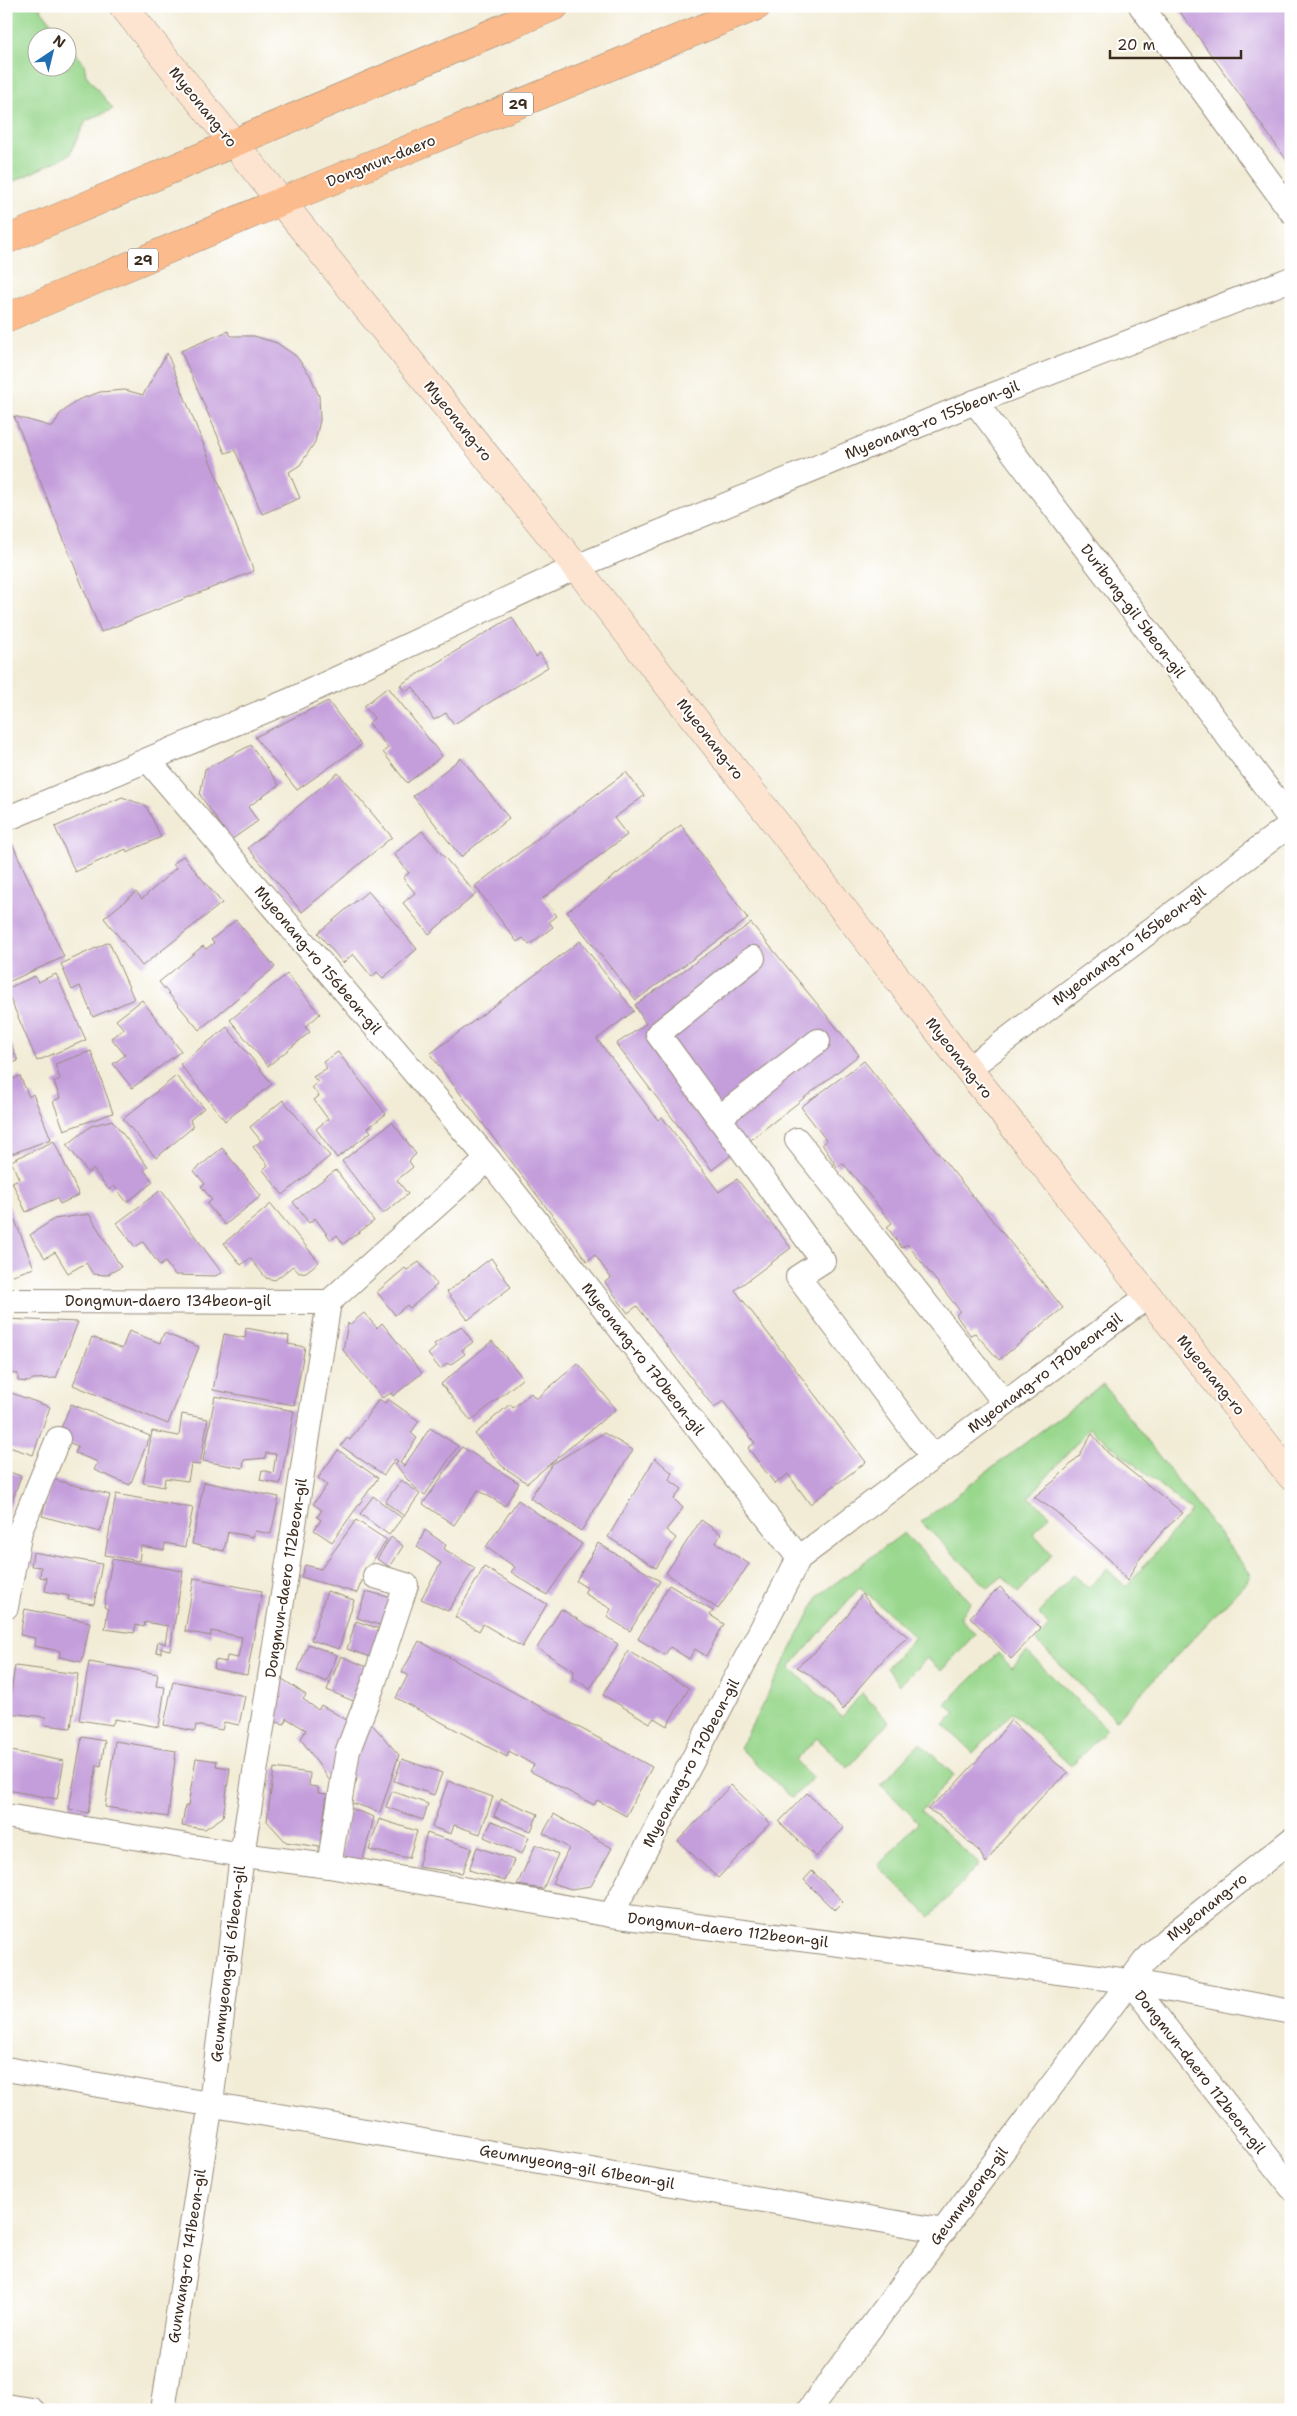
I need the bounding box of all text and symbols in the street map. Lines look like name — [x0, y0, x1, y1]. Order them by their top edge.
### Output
north arrow — [28, 28, 78, 78]
scale bar — [1110, 28, 1241, 60]
text: N — [50, 31, 69, 52]
text: 20 m — [1117, 35, 1156, 55]
street label: Myeonang-ro — [164, 63, 242, 151]
road number: 29 — [503, 92, 533, 116]
street label: Dongmun-daero — [323, 130, 439, 192]
road number: 29 — [128, 248, 158, 272]
street label: Myeonang-ro 155beon-gil — [842, 376, 1023, 464]
street label: Myeonang-ro — [419, 377, 497, 465]
street label: Duribong-gil 5beon-gil — [1076, 540, 1190, 682]
street label: Myeonang-ro — [672, 694, 748, 784]
street label: Myeonang-ro 165beon-gil — [1048, 881, 1210, 1010]
street label: Myeonang-ro 156beon-gil — [250, 882, 386, 1039]
street label: Myeonang-ro — [921, 1013, 997, 1103]
street label: Myeonang-ro 170beon-gil — [577, 1279, 709, 1440]
street label: Dongmun-daero 134beon-gil — [65, 1291, 272, 1311]
street label: Myeonang-ro 170beon-gil — [964, 1308, 1127, 1438]
street label: Myeonang-ro — [1172, 1331, 1250, 1419]
street label: Dongmun-daero 112beon-gil — [260, 1476, 312, 1679]
street label: Myeonang-ro 170beon-gil — [638, 1675, 744, 1851]
street label: Geumnyeong-gil 61beon-gil — [206, 1864, 250, 2063]
street label: Myeonang-ro — [1163, 1868, 1251, 1946]
street label: Dongmun-daero 112beon-gil — [626, 1908, 830, 1952]
street label: Dongmun-daero 112beon-gil — [1130, 1986, 1270, 2158]
street label: Geumnyeong-gil 61beon-gil — [478, 2140, 677, 2194]
street label: Geumnyeong-gil — [925, 2142, 1013, 2249]
street label: Gunwang-ro 141beon-gil — [163, 2167, 211, 2345]

